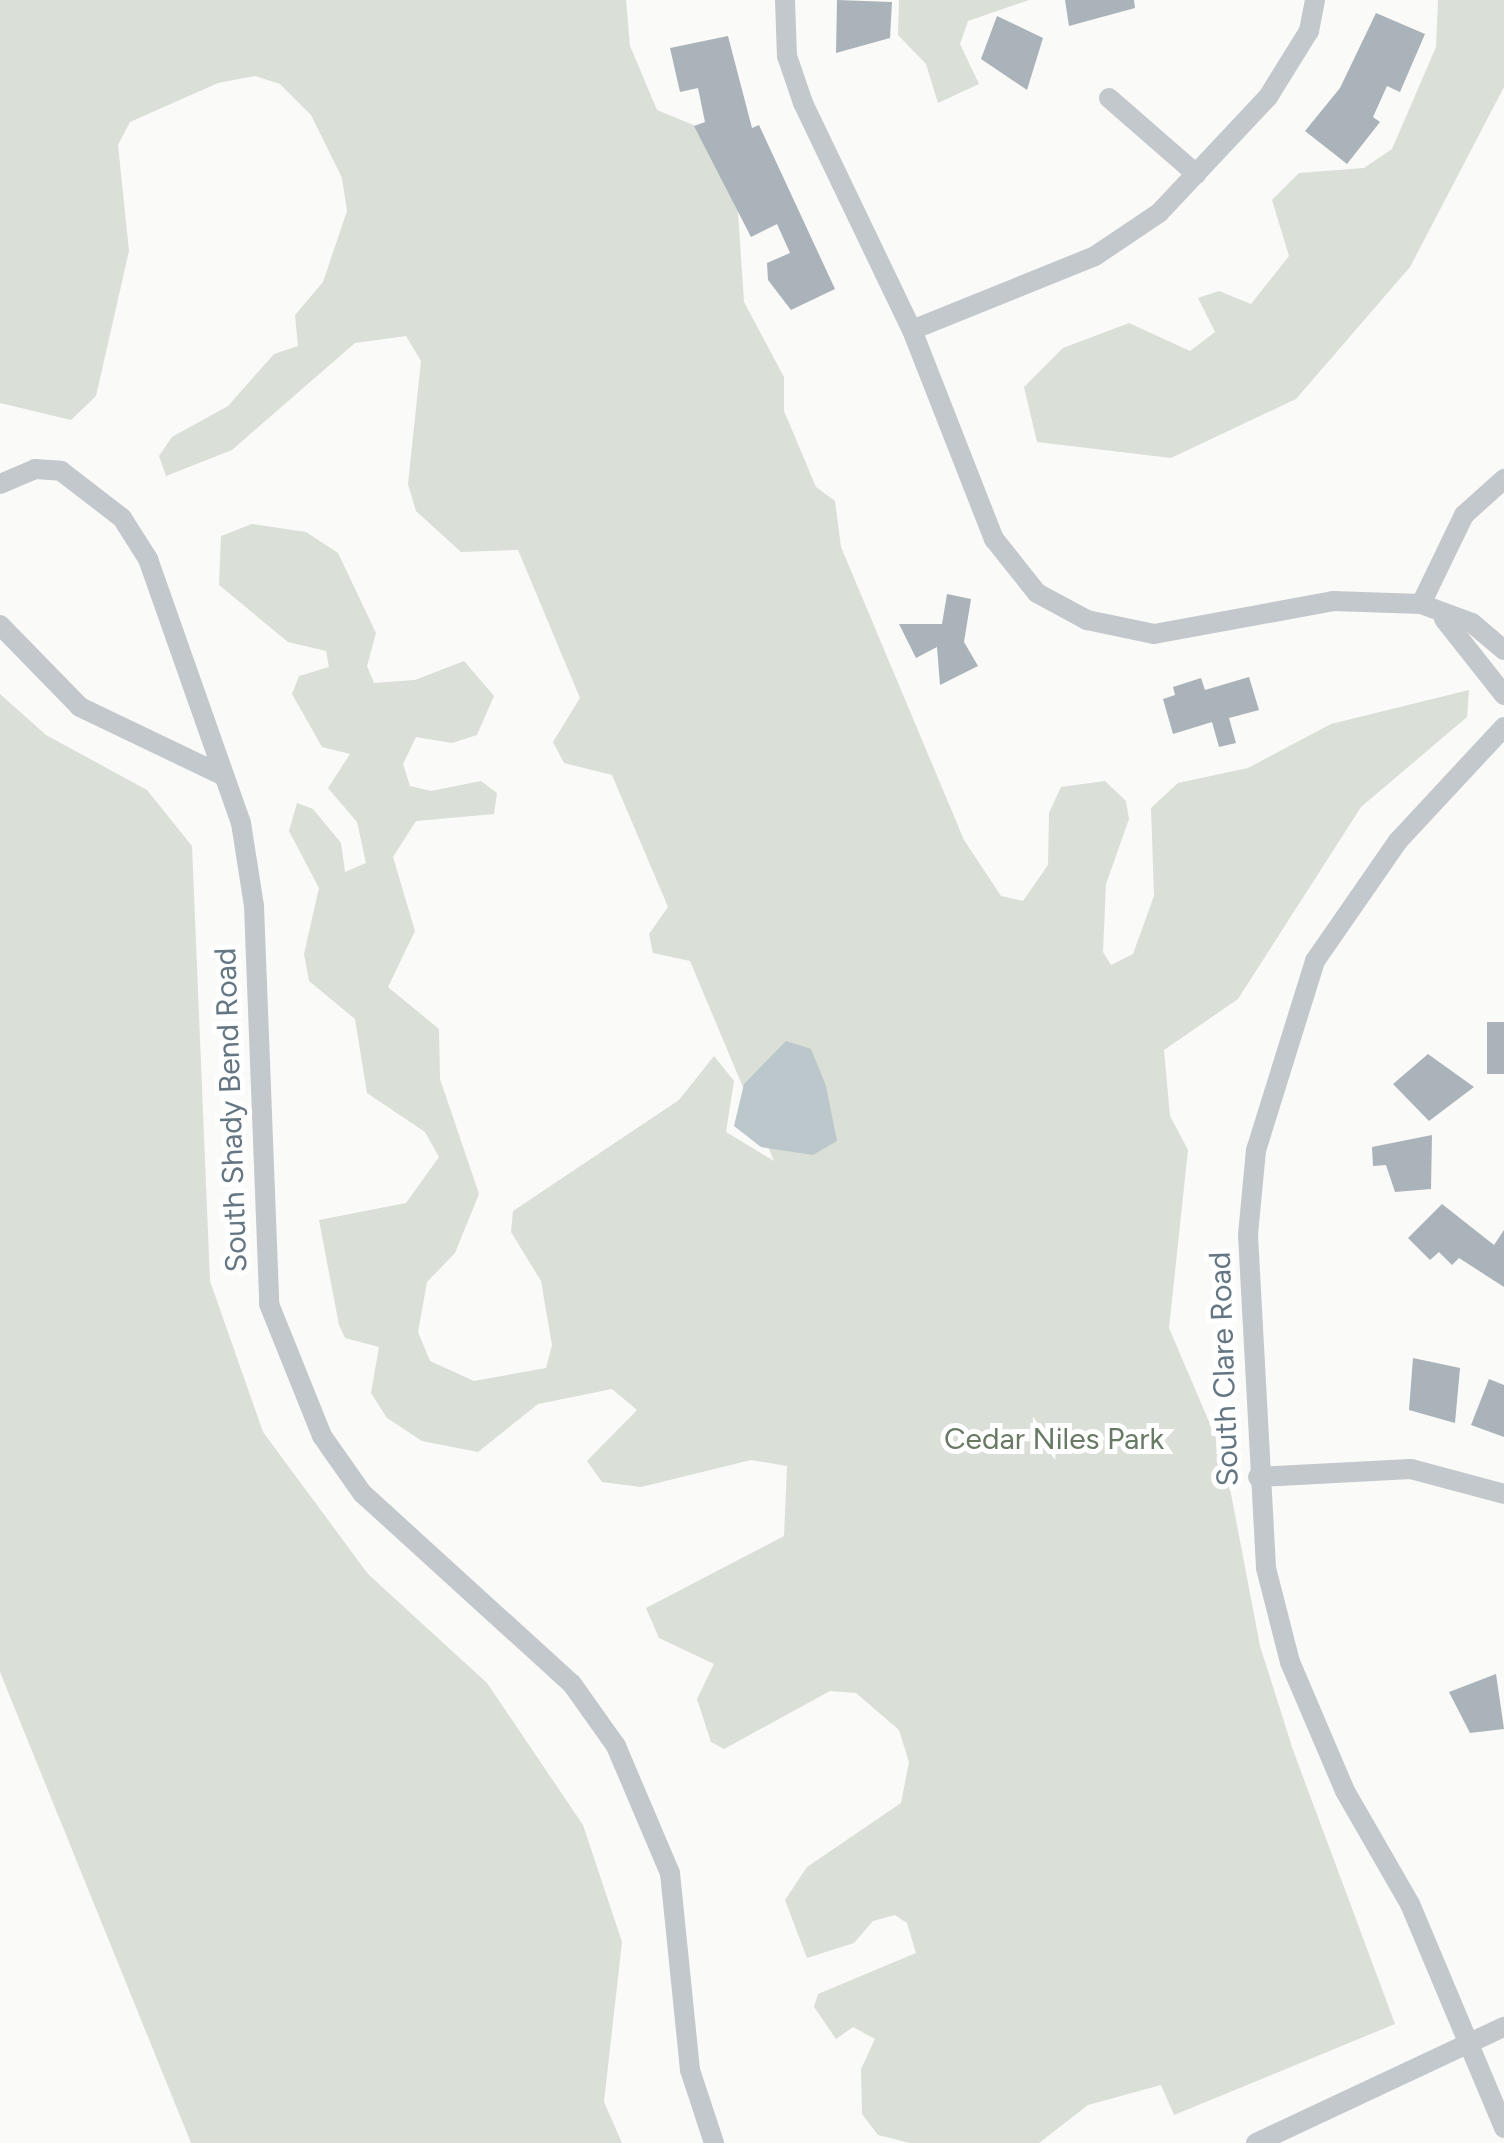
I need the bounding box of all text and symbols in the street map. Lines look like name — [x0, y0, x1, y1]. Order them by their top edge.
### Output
street label: South Shady Bend Road — [207, 947, 255, 1273]
street label: South Clare Road — [1202, 1251, 1246, 1487]
park label: Cedar Niles Park — [944, 1421, 1164, 1457]

